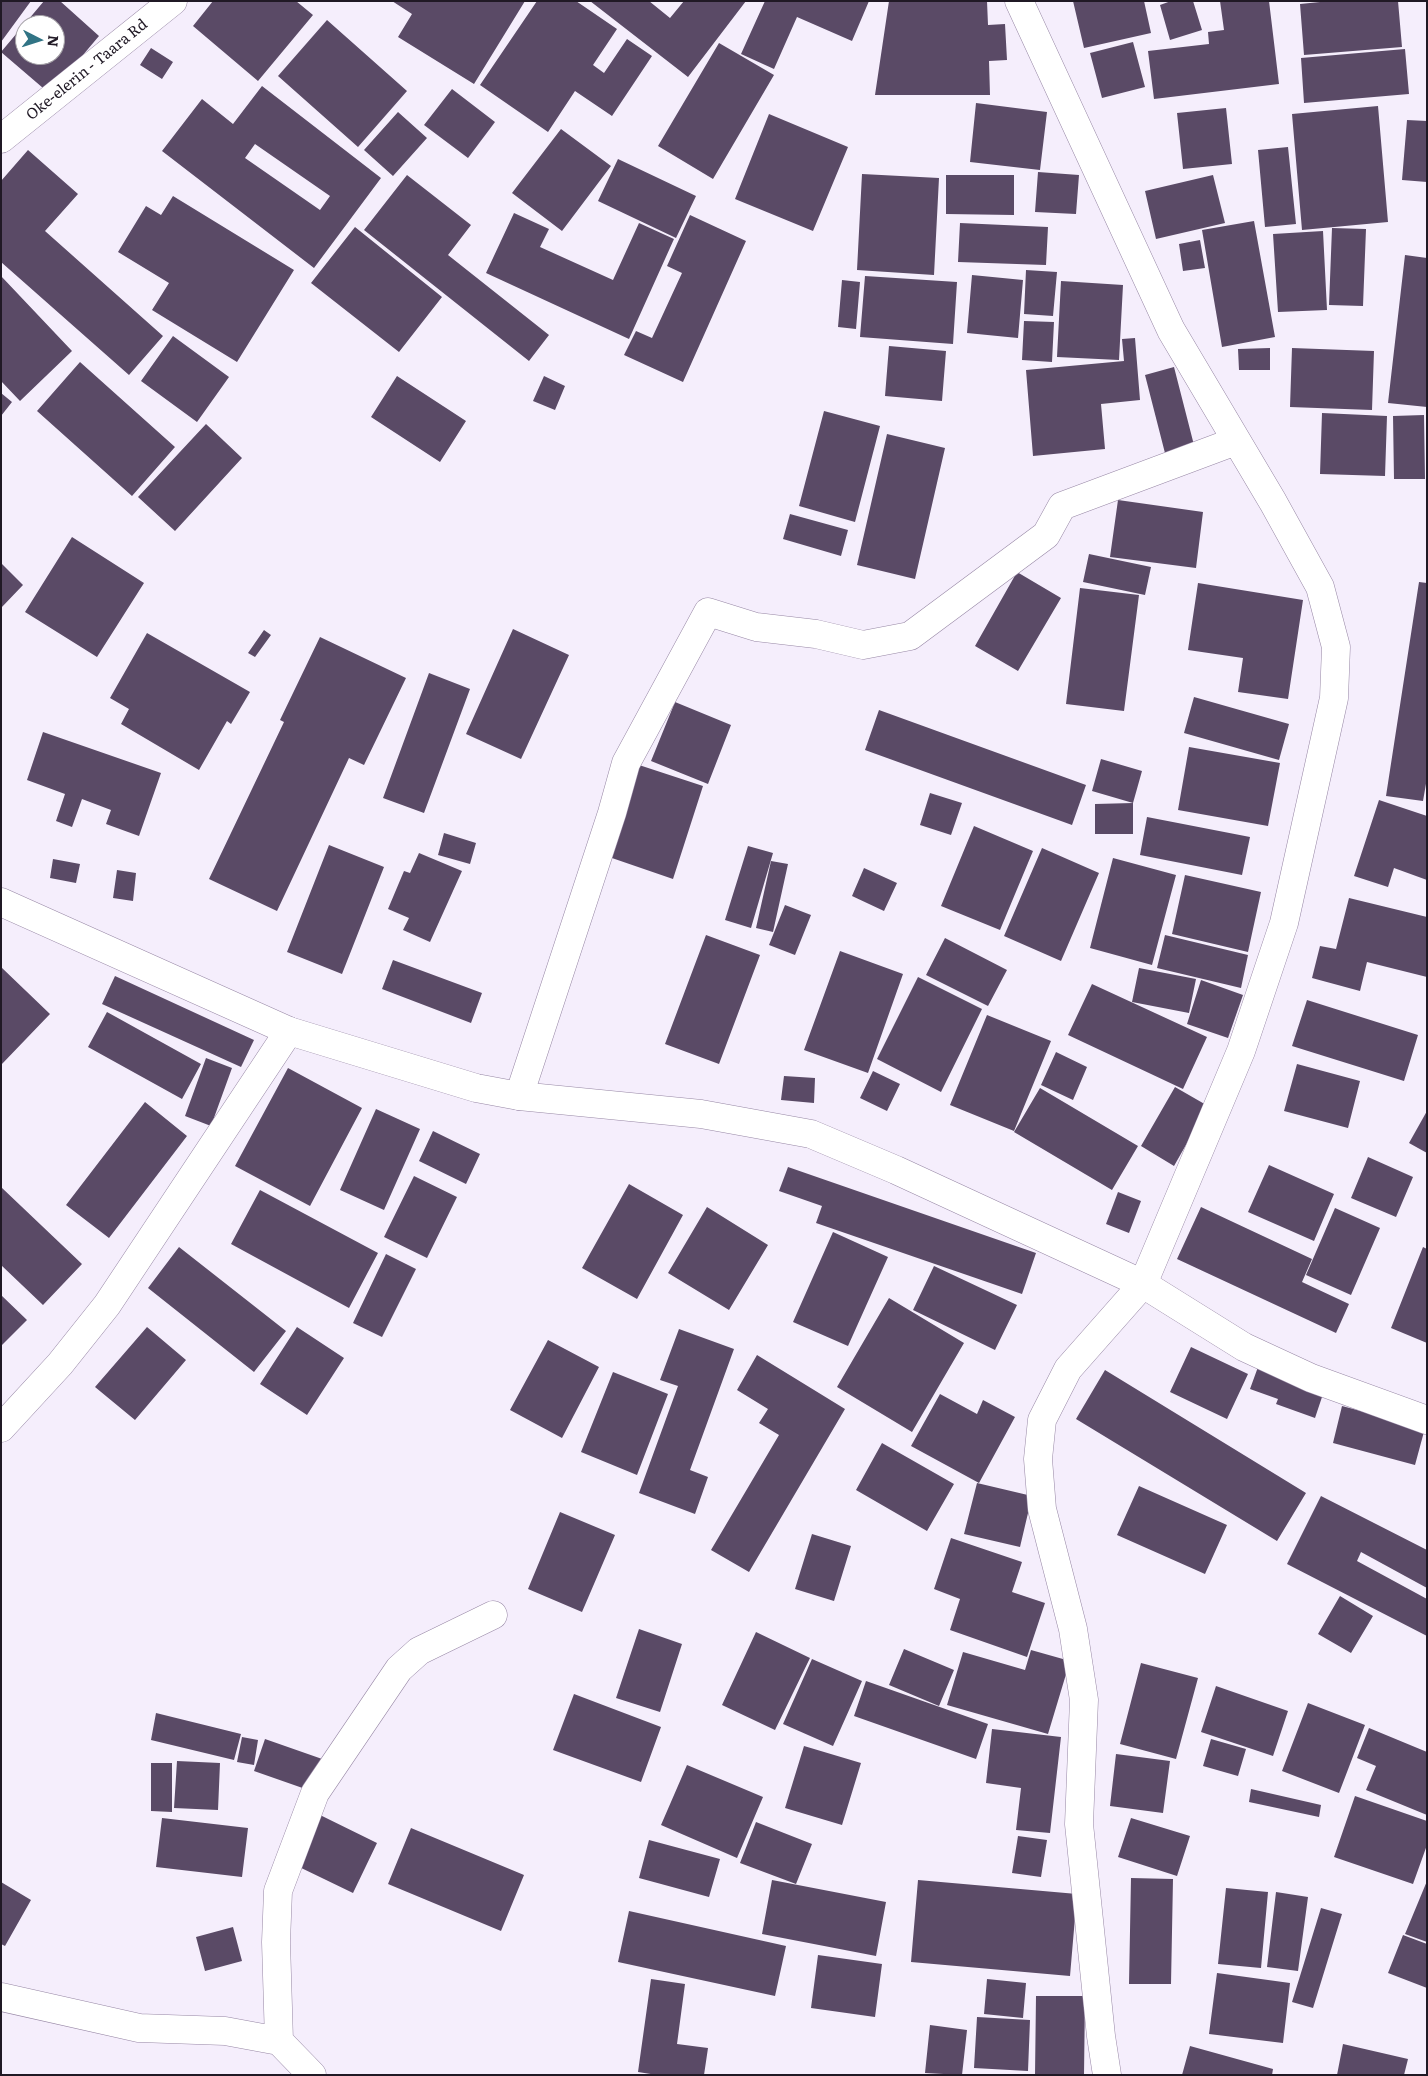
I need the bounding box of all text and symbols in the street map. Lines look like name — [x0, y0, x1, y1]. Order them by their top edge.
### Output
north arrow — [15, 15, 65, 65]
street label: Oke-elerin - Taara Rd — [23, 16, 151, 124]
text: N — [43, 34, 64, 48]

